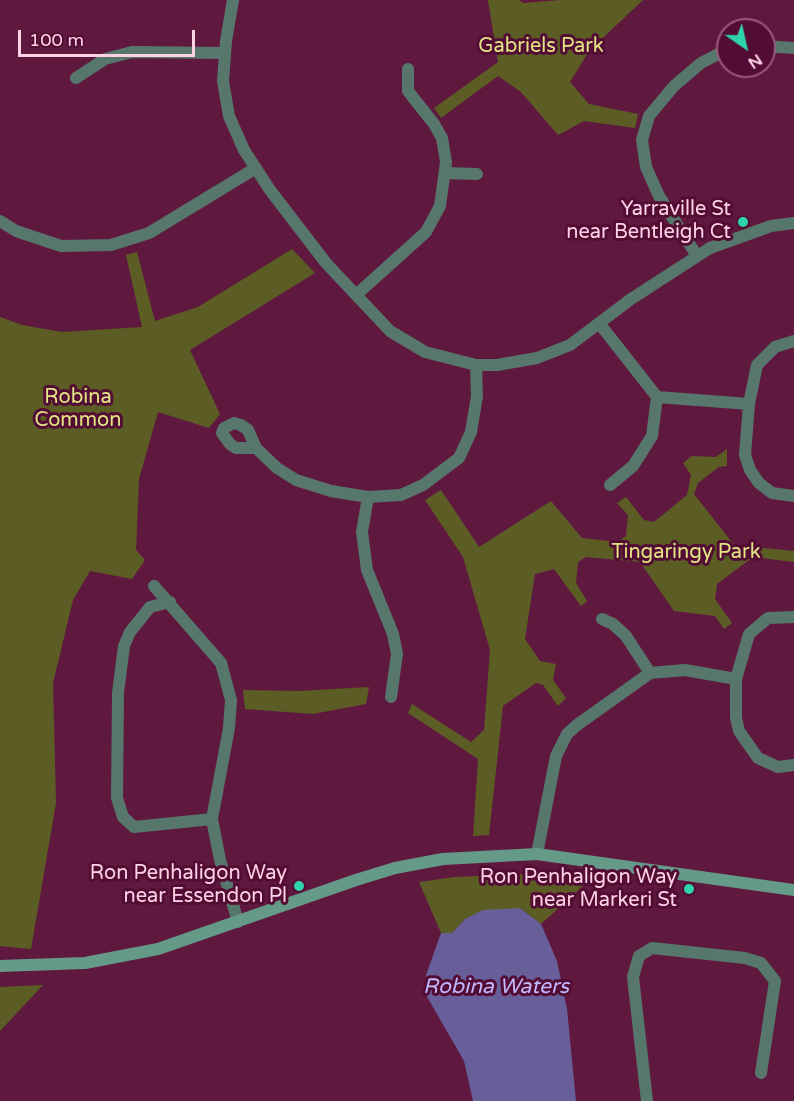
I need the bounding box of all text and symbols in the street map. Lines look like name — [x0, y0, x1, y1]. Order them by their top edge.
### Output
scale bar — [21, 18, 198, 56]
north arrow — [716, 18, 776, 78]
text: 100 m — [29, 29, 84, 51]
park label: Gabriels Park — [478, 35, 604, 59]
text: N — [744, 49, 766, 73]
place label: Yarraville St near Bentleigh Ct — [566, 198, 731, 245]
marker: Yarraville St near Bentleigh Ct — [736, 215, 750, 229]
park label: Robina Common — [35, 386, 121, 433]
park label: Tingaringy Park — [611, 541, 761, 565]
place label: Ron Penhaligon Way near Essendon Pl — [90, 862, 287, 909]
place label: Ron Penhaligon Way near Markeri St — [480, 866, 677, 913]
marker: Ron Penhaligon Way near Essendon Pl — [292, 879, 306, 893]
marker: Ron Penhaligon Way near Markeri St — [682, 882, 696, 896]
water label: Robina Waters — [423, 974, 569, 1000]

